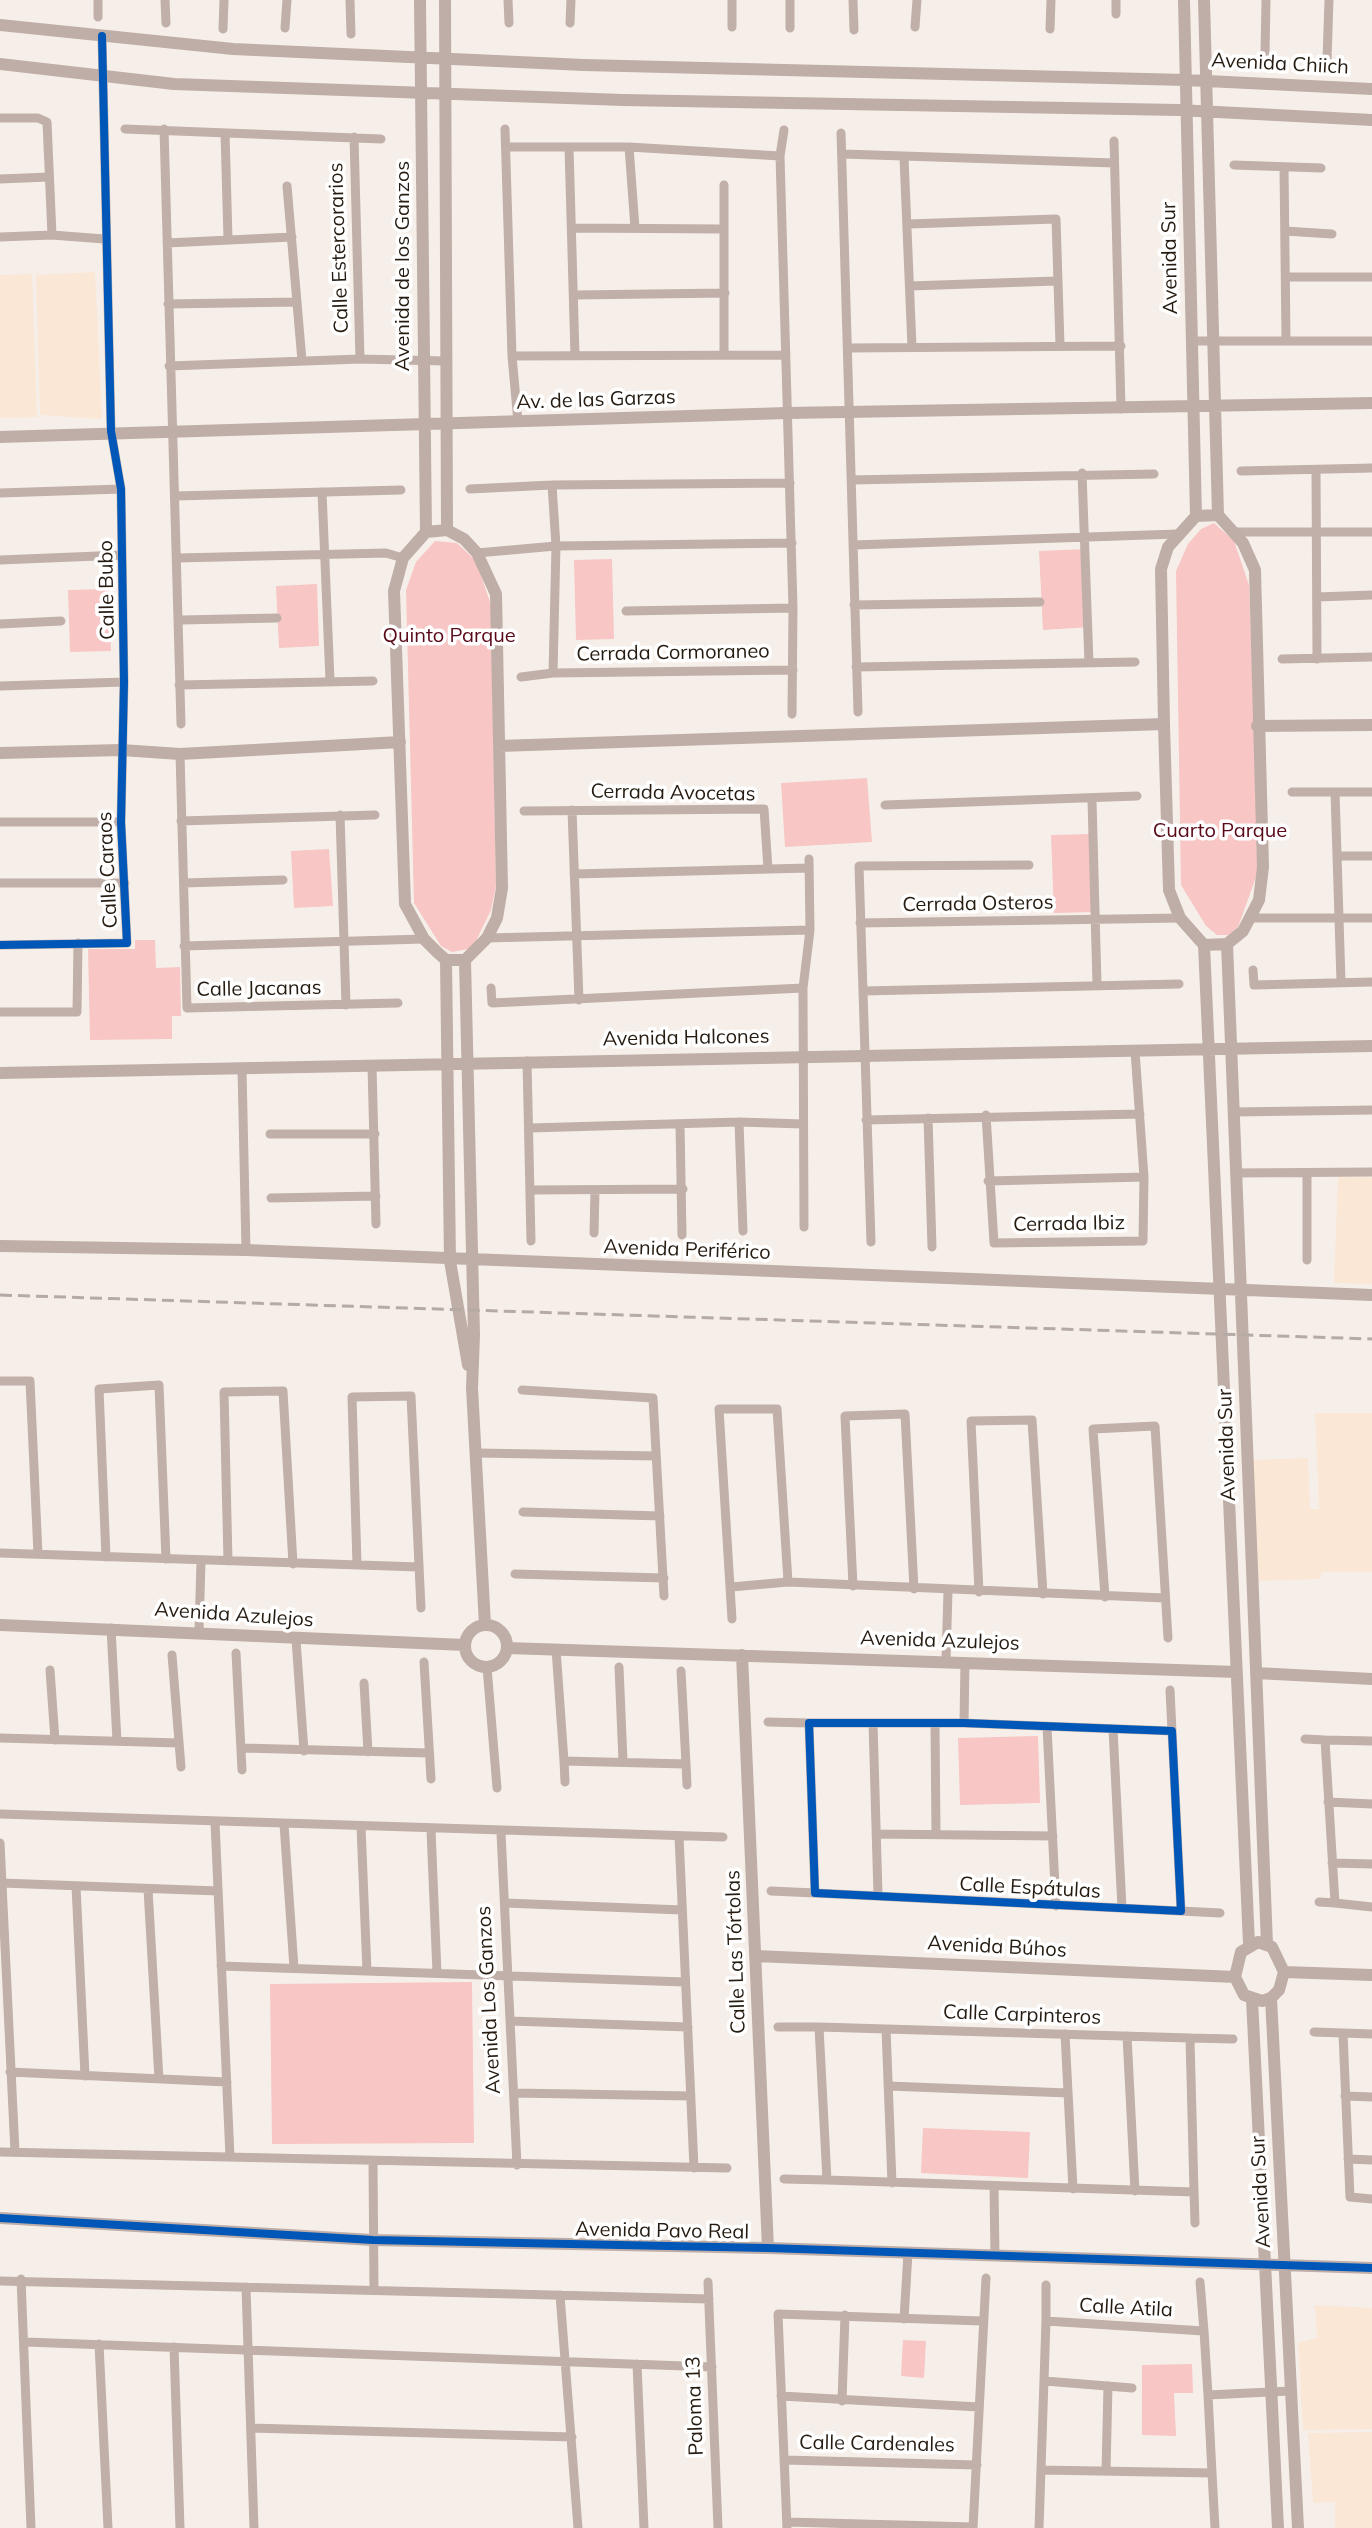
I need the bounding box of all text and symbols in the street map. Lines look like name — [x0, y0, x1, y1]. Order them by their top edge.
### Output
street label: Avenida Chiich — [1211, 48, 1349, 80]
street label: Avenida de los Ganzos — [391, 161, 415, 371]
street label: Calle Estercorarios — [324, 162, 354, 334]
street label: Avenida Sur — [1157, 202, 1183, 314]
street label: Av. de las Garzas — [516, 385, 676, 415]
street label: Calle Bubo — [94, 540, 120, 640]
park label: Quinto Parque — [382, 624, 516, 648]
street label: Cerrada Cormoraneo — [576, 639, 770, 667]
street label: Cerrada Avocetas — [590, 780, 756, 806]
street label: Calle Caraos — [93, 811, 123, 929]
park label: Cuarto Parque — [1153, 819, 1287, 843]
street label: Cerrada Osteros — [902, 891, 1054, 917]
street label: Calle Jacanas — [196, 976, 322, 1002]
street label: Avenida Halcones — [602, 1025, 770, 1051]
street label: Cerrada Ibiz — [1013, 1211, 1125, 1237]
street label: Avenida Periférico — [603, 1235, 771, 1265]
street label: Avenida Sur — [1213, 1388, 1241, 1502]
street label: Avenida Azulejos — [154, 1597, 314, 1633]
street label: Avenida Azulejos — [860, 1626, 1020, 1656]
street label: Calle Las Tórtolas — [721, 1870, 751, 2034]
street label: Calle Espátulas — [959, 1872, 1101, 1904]
street label: Avenida Los Ganzos — [472, 1905, 506, 2095]
street label: Avenida Búhos — [927, 1931, 1067, 1963]
street label: Calle Carpinteros — [942, 2000, 1102, 2030]
street label: Avenida Sur — [1246, 2135, 1276, 2249]
street label: Avenida Pavo Real — [575, 2217, 749, 2245]
street label: Calle Atila — [1078, 2294, 1174, 2322]
street label: Paloma 13 — [681, 2356, 709, 2456]
street label: Calle Cardenales — [799, 2431, 955, 2457]

